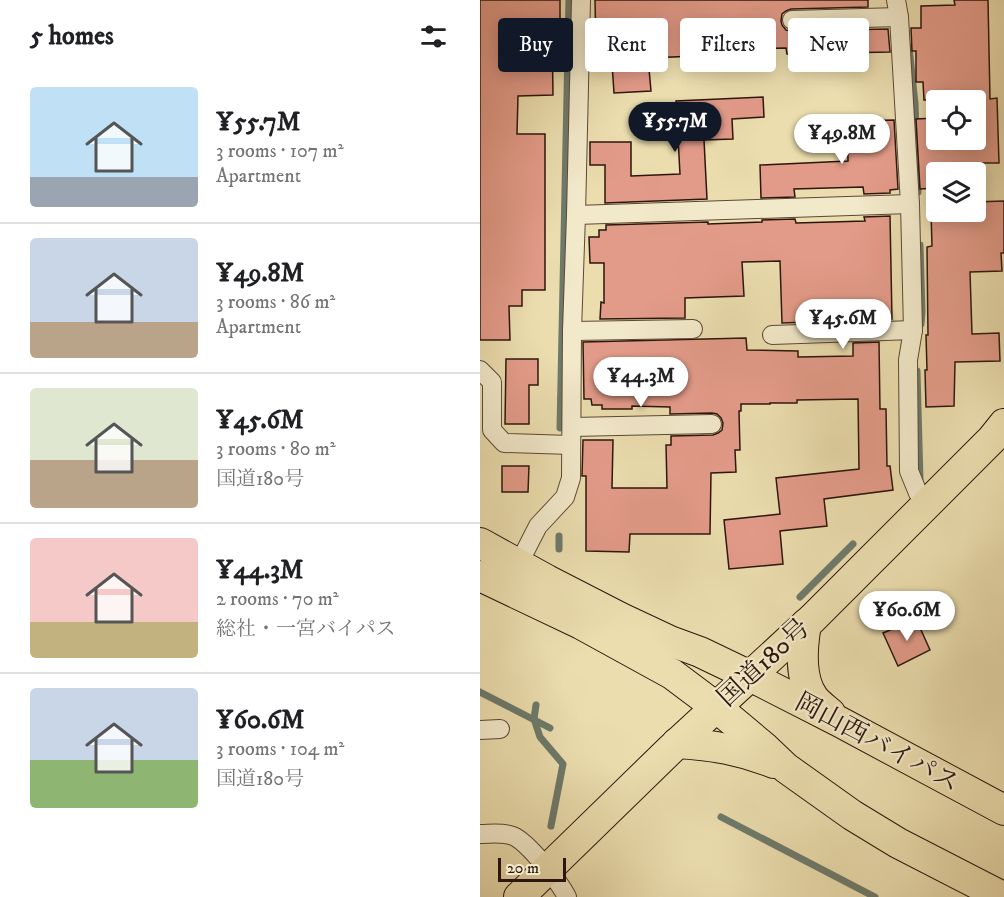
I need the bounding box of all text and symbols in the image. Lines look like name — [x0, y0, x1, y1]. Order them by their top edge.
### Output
chip: Buy — [498, 18, 573, 72]
chip: Rent — [585, 18, 668, 72]
chip: Filters — [680, 18, 776, 72]
chip: New — [788, 18, 869, 72]
text: 5 homes — [30, 20, 114, 53]
icon: filters — [417, 20, 450, 53]
map controls — [926, 90, 986, 222]
button: locate — [926, 90, 986, 150]
pin: ¥55.7M — [626, 102, 724, 153]
text: ¥55.7M — [216, 106, 301, 139]
text: ¥55.7M — [642, 109, 708, 134]
icon: home — [78, 111, 150, 183]
pin: ¥49.8M — [793, 114, 891, 165]
text: ¥49.8M — [808, 121, 876, 146]
text: 3 rooms · 107 m² — [216, 139, 344, 164]
button: layers — [926, 162, 986, 222]
text: Apartment — [216, 164, 301, 189]
text: ¥49.8M — [216, 257, 304, 290]
icon: home — [78, 262, 150, 334]
text: 3 rooms · 86 m² — [216, 290, 335, 315]
pin: ¥45.6M — [794, 299, 892, 350]
text: ¥45.6M — [809, 306, 877, 331]
text: Apartment — [216, 315, 301, 340]
pin: ¥44.3M — [592, 357, 690, 408]
text: ¥44.3M — [607, 364, 675, 389]
text: ¥45.6M — [216, 404, 304, 437]
icon: home — [78, 412, 150, 484]
text: 3 rooms · 80 m² — [216, 437, 336, 462]
text: 国道180号 — [216, 467, 304, 492]
text: ¥44.3M — [216, 554, 304, 587]
icon: home — [78, 562, 150, 634]
text: 2 rooms · 70 m² — [216, 587, 339, 612]
pin: ¥60.6M — [858, 591, 956, 642]
text: ¥60.6M — [873, 598, 941, 623]
street label: 国道180号 — [711, 612, 817, 714]
text: 総社・一宮バイパス — [216, 617, 396, 642]
street label: 岡山西バイパス — [789, 686, 965, 800]
text: ¥60.6M — [216, 704, 304, 737]
icon: home — [78, 712, 150, 784]
text: 3 rooms · 104 m² — [216, 737, 344, 762]
text: 国道180号 — [216, 767, 304, 792]
scale bar — [498, 855, 566, 882]
text: 20 m — [507, 858, 539, 878]

